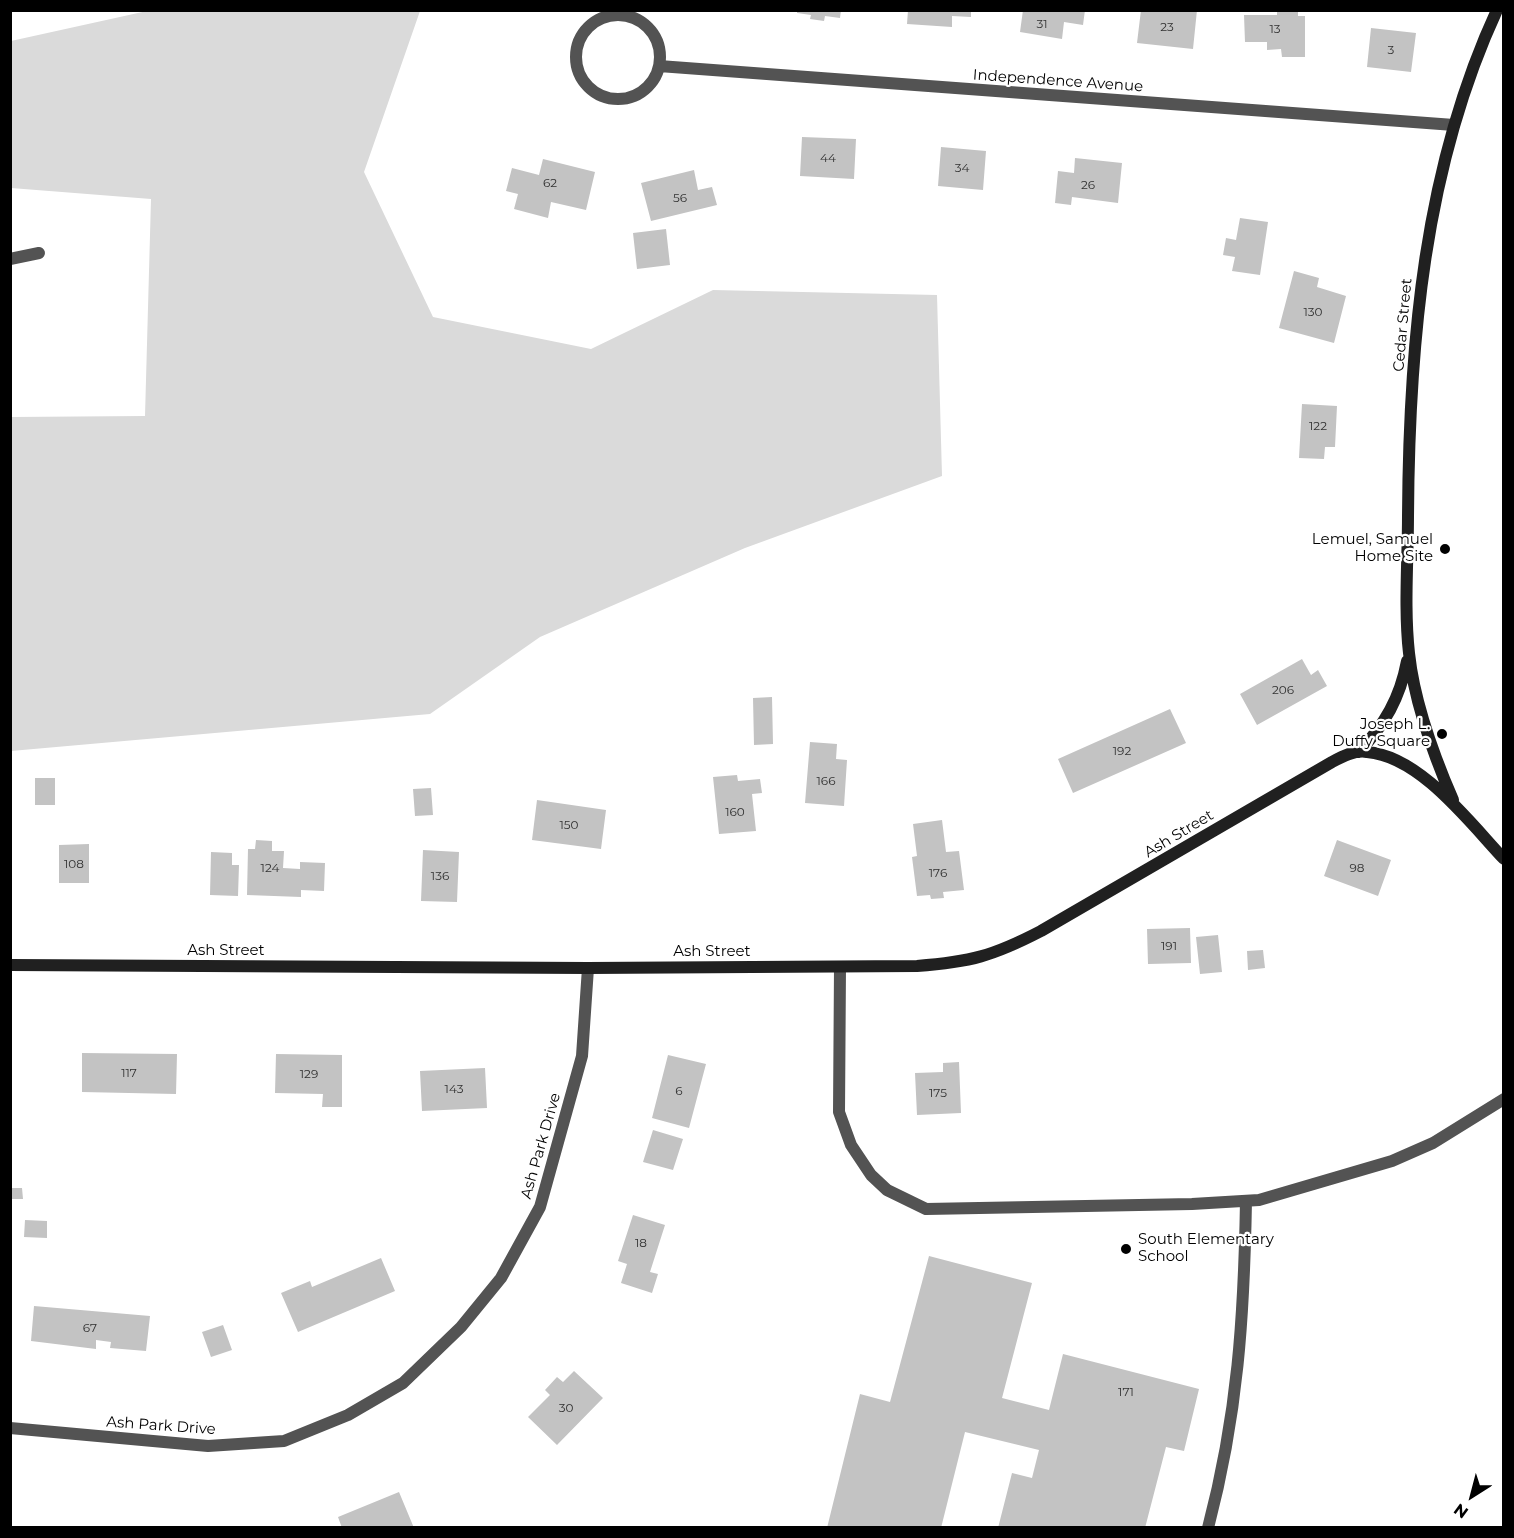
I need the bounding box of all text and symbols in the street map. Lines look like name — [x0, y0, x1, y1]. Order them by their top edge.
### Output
house number: 31 — [1036, 17, 1048, 31]
house number: 23 — [1160, 20, 1174, 34]
house number: 13 — [1269, 22, 1281, 36]
house number: 3 — [1388, 43, 1394, 57]
street label: Independence Avenue — [972, 66, 1144, 96]
house number: 44 — [820, 151, 836, 165]
house number: 34 — [955, 161, 969, 175]
house number: 62 — [543, 176, 557, 190]
house number: 26 — [1081, 178, 1095, 192]
house number: 56 — [673, 191, 687, 205]
street label: Cedar Street — [1390, 278, 1416, 372]
house number: 130 — [1303, 305, 1323, 319]
house number: 122 — [1309, 419, 1327, 433]
place label: Lemuel, Samuel Home Site — [1312, 531, 1433, 566]
marker: Lemuel, Samuel Home Site — [1438, 542, 1452, 556]
house number: 206 — [1272, 683, 1294, 697]
place label: Joseph L. Duffy Square — [1332, 716, 1430, 751]
marker: Joseph L. Duffy Square — [1435, 727, 1449, 741]
house number: 192 — [1113, 744, 1131, 758]
house number: 166 — [817, 774, 835, 788]
house number: 160 — [725, 805, 745, 819]
street label: Ash Street — [1141, 806, 1217, 862]
house number: 150 — [559, 818, 579, 832]
house number: 108 — [64, 857, 84, 871]
house number: 124 — [261, 861, 279, 875]
house number: 98 — [1350, 861, 1364, 875]
house number: 176 — [929, 866, 947, 880]
house number: 136 — [431, 869, 449, 883]
house number: 191 — [1161, 939, 1177, 953]
street label: Ash Street — [187, 942, 265, 960]
street label: Ash Street — [673, 943, 751, 961]
house number: 117 — [121, 1066, 137, 1080]
house number: 129 — [300, 1067, 318, 1081]
house number: 143 — [445, 1082, 463, 1096]
house number: 6 — [675, 1084, 683, 1098]
house number: 175 — [929, 1086, 947, 1100]
street label: Ash Park Drive — [517, 1091, 565, 1201]
place label: South Elementary School — [1138, 1231, 1274, 1266]
house number: 18 — [635, 1236, 647, 1250]
marker: South Elementary School — [1119, 1242, 1133, 1256]
house number: 67 — [83, 1321, 97, 1335]
house number: 171 — [1118, 1385, 1134, 1399]
house number: 30 — [559, 1401, 573, 1415]
street label: Ash Park Drive — [106, 1413, 216, 1439]
north arrow — [1442, 1466, 1502, 1526]
text: N — [1450, 1499, 1472, 1522]

